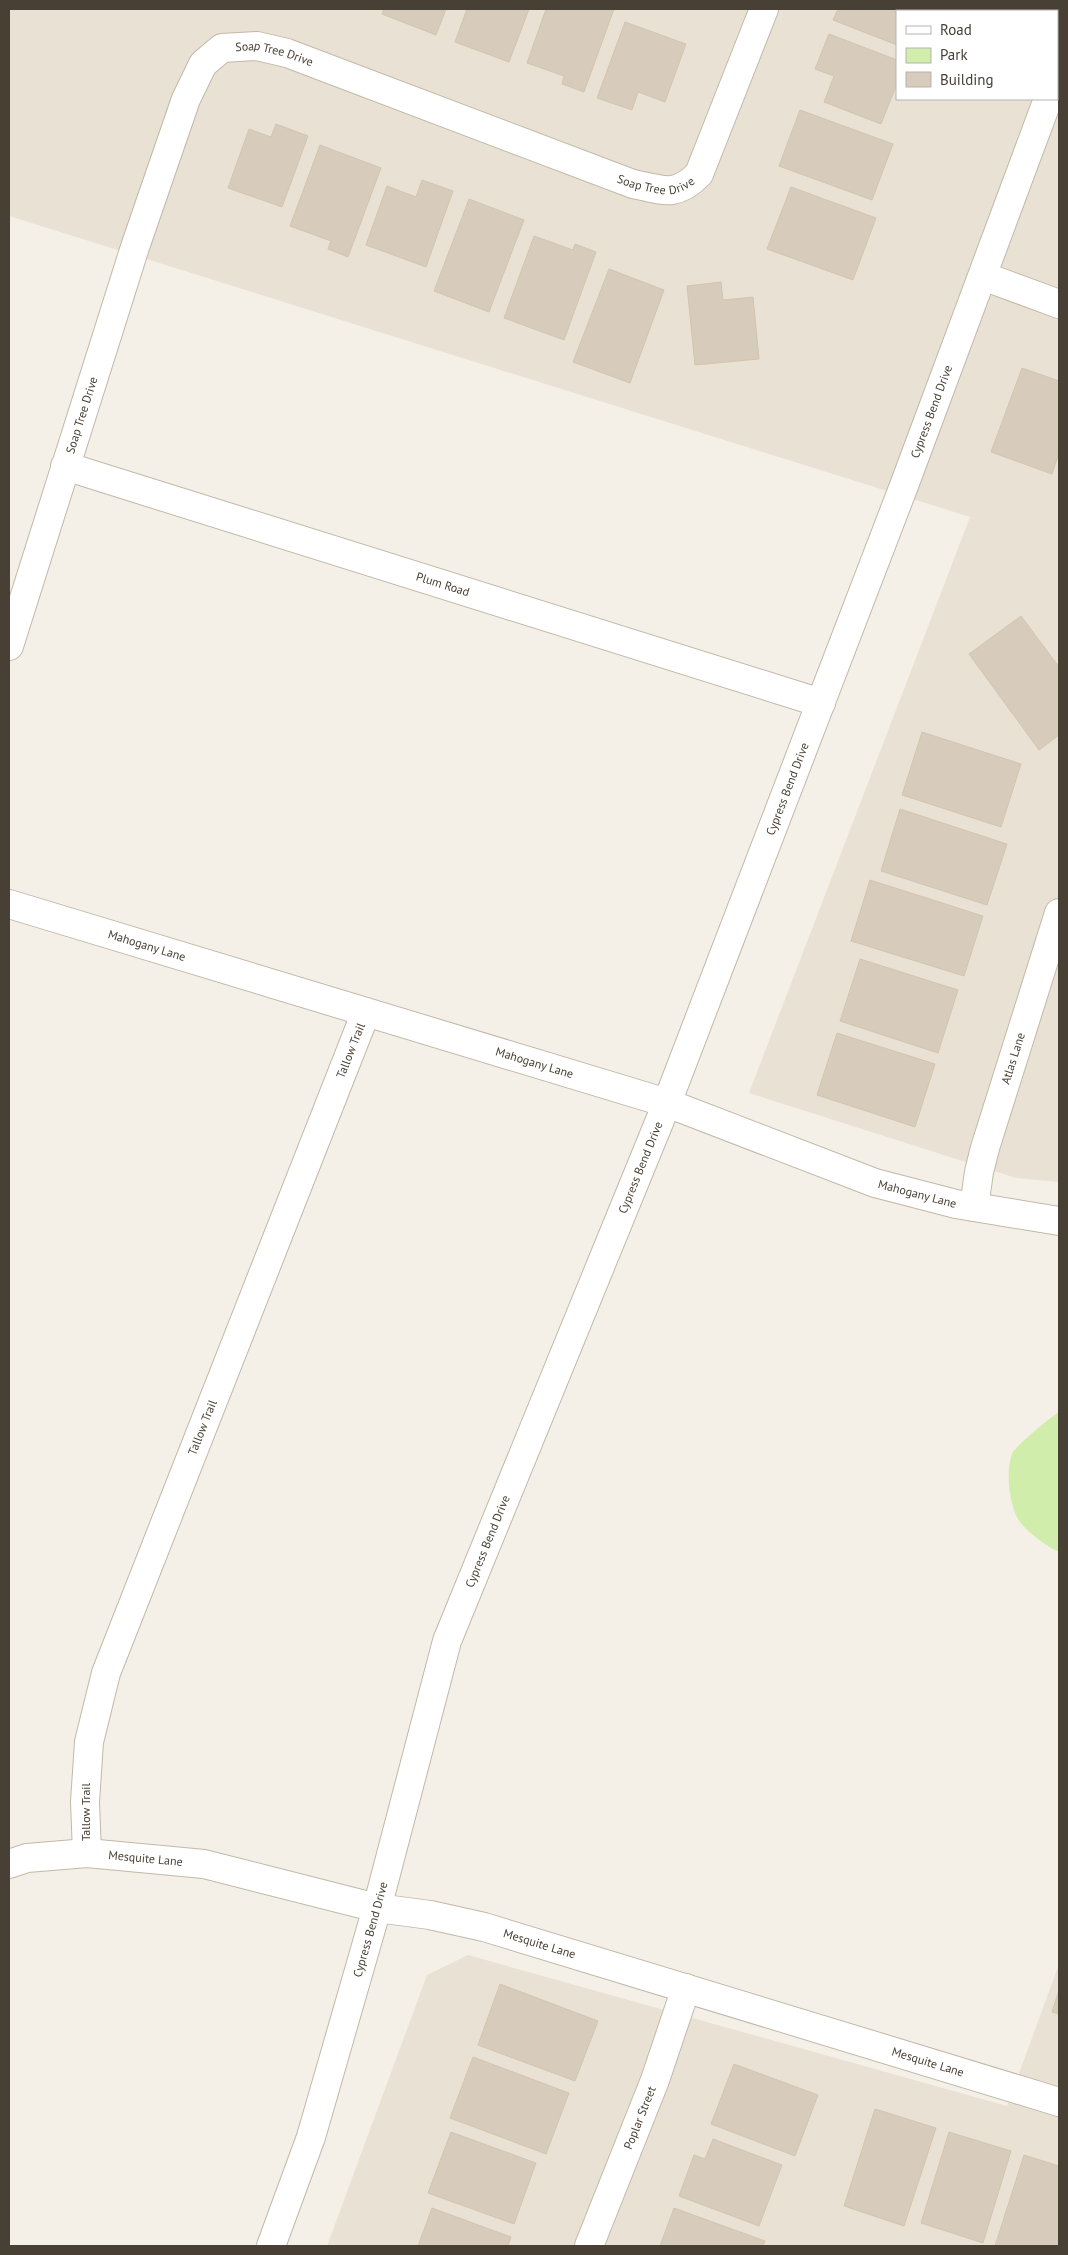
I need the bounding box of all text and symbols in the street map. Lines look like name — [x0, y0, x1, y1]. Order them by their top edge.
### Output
legend — [896, 10, 1058, 100]
text: Road — [940, 20, 972, 39]
street label: Soap Tree Drive — [235, 38, 315, 69]
text: Park — [940, 45, 968, 64]
text: Building — [940, 70, 994, 89]
street label: Soap Tree Drive — [615, 171, 697, 197]
street label: Cypress Bend Drive — [907, 363, 955, 460]
street label: Soap Tree Drive — [62, 375, 101, 455]
street label: Plum Road — [414, 569, 472, 599]
street label: Cypress Bend Drive — [762, 740, 812, 837]
street label: Mahogany Lane — [106, 926, 188, 964]
street label: Tallow Trail — [333, 1020, 368, 1080]
street label: Atlas Lane — [998, 1031, 1028, 1086]
street label: Mahogany Lane — [494, 1044, 575, 1081]
street label: Cypress Bend Drive — [615, 1119, 666, 1216]
street label: Mahogany Lane — [877, 1176, 958, 1211]
street label: Tallow Trail — [184, 1397, 220, 1457]
street label: Cypress Bend Drive — [462, 1493, 513, 1590]
street label: Tallow Trail — [78, 1782, 93, 1841]
street label: Mesquite Lane — [108, 1847, 183, 1869]
street label: Cypress Bend Drive — [349, 1880, 391, 1979]
street label: Mesquite Lane — [502, 1925, 578, 1961]
street label: Mesquite Lane — [890, 2044, 966, 2080]
street label: Poplar Street — [620, 2084, 659, 2151]

